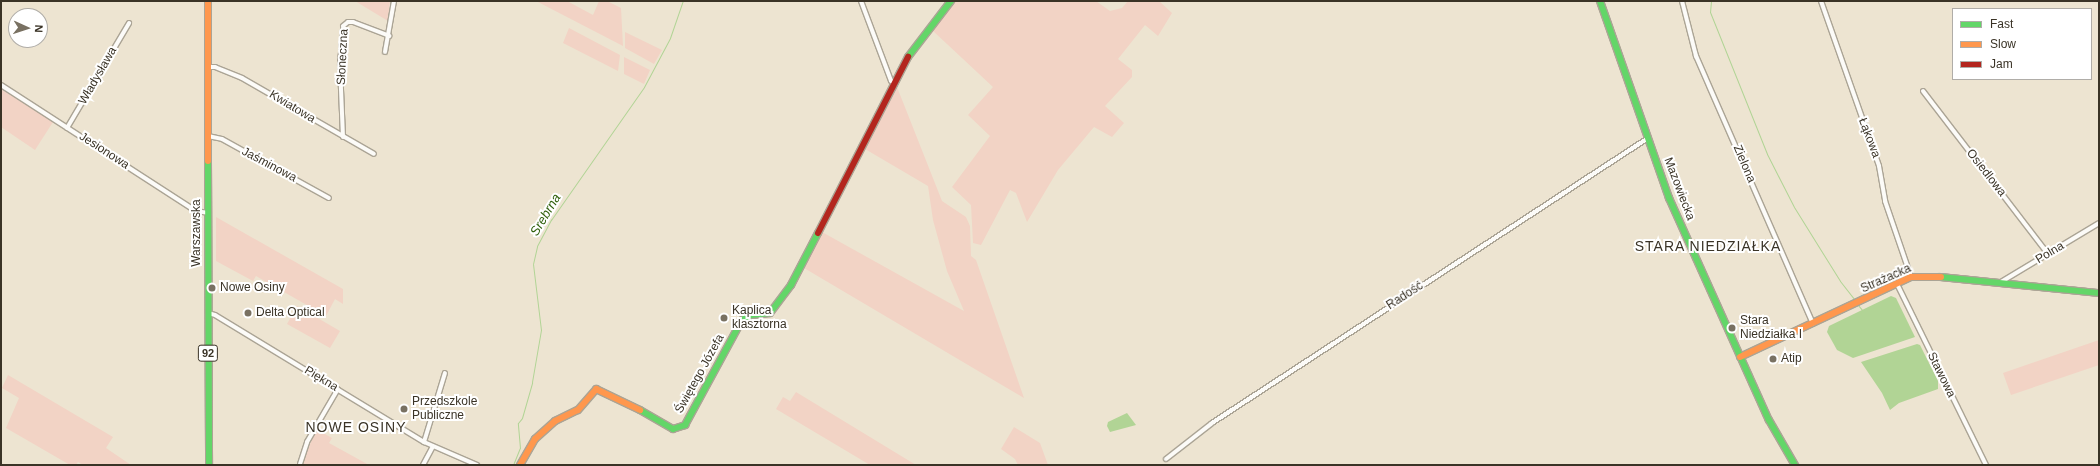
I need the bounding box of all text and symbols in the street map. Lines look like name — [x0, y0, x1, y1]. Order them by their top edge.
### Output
north arrow — [8, 8, 48, 48]
legend — [1952, 8, 2092, 80]
text: Fast — [1990, 17, 2013, 31]
text: N — [33, 24, 45, 33]
street label: Słoneczna — [334, 29, 352, 85]
text: Slow — [1990, 37, 2016, 51]
street label: Władysława — [76, 45, 120, 107]
text: Jam — [1990, 57, 2013, 71]
street label: Kwiatowa — [266, 88, 318, 126]
street label: Łąkowa — [1855, 116, 1883, 160]
street label: Jesionowa — [76, 130, 132, 172]
street label: Zielona — [1730, 143, 1758, 185]
street label: Jaśminowa — [239, 145, 299, 185]
street label: Osiedlowa — [1963, 146, 2009, 200]
street label: Mazowiecka — [1660, 156, 1698, 222]
water label: Srebrna — [527, 191, 565, 239]
street label: Warszawska — [190, 199, 204, 267]
district label: STARA NIEDZIAŁKA — [1634, 238, 1782, 254]
street label: Polna — [2033, 239, 2067, 267]
street label: Strażacka — [1859, 262, 1913, 296]
street label: Radość — [1384, 279, 1426, 313]
place label: Nowe Osiny — [220, 281, 285, 295]
marker: Nowe Osiny — [207, 283, 217, 293]
place label: Kaplica klasztorna — [732, 304, 787, 332]
place label: Delta Optical — [256, 306, 325, 320]
marker: Delta Optical — [243, 308, 253, 318]
marker: Kaplica klasztorna — [719, 313, 729, 323]
place label: Stara Niedziałka I — [1740, 314, 1802, 342]
marker: Stara Niedziałka I — [1727, 323, 1737, 333]
street label: Świętego Józefa — [672, 332, 728, 416]
road number: 92 — [197, 344, 219, 362]
street label: Stawowa — [1924, 350, 1958, 400]
place label: Atip — [1781, 352, 1802, 366]
marker: Atip — [1768, 354, 1778, 364]
street label: Piękna — [302, 363, 340, 395]
place label: Przedszkole Publiczne — [412, 395, 477, 423]
marker: Przedszkole Publiczne — [399, 404, 409, 414]
district label: NOWE OSINY — [305, 419, 407, 435]

